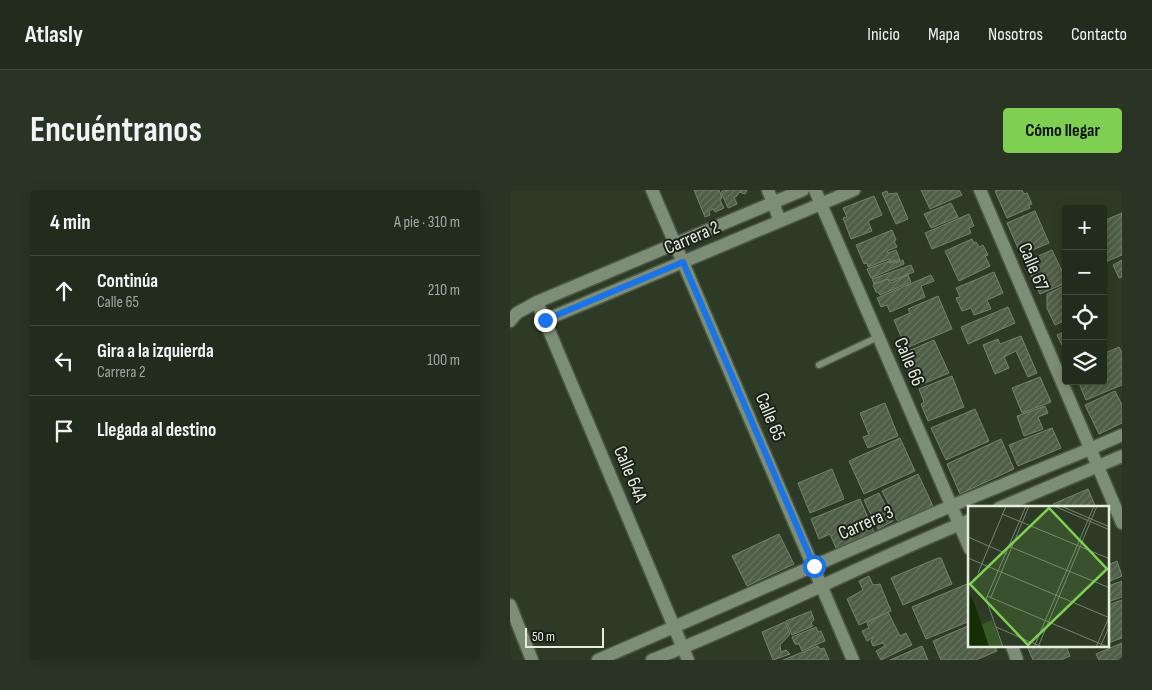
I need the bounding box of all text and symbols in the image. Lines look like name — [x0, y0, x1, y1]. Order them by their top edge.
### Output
text: Atlasly — [25, 20, 83, 49]
text: Inicio — [867, 24, 900, 45]
text: Mapa — [928, 24, 960, 45]
text: Nosotros — [988, 24, 1043, 45]
text: Contacto — [1071, 24, 1127, 45]
button: Cómo llegar — [1003, 108, 1122, 153]
text: Encuéntranos — [30, 109, 202, 152]
map controls — [1062, 205, 1107, 385]
button: + — [1062, 205, 1107, 250]
text: 4 min — [50, 210, 91, 235]
text: A pie · 310 m — [394, 213, 460, 232]
street label: Carrera 2 — [661, 216, 723, 260]
street label: Calle 67 — [1013, 240, 1053, 295]
button: − — [1062, 250, 1107, 295]
text: Continúa — [97, 270, 158, 293]
icon: ahead — [50, 277, 78, 305]
text: 210 m — [428, 281, 460, 300]
text: Calle 65 — [97, 293, 139, 312]
button: locate — [1062, 295, 1107, 340]
route end — [534, 309, 557, 332]
street label: Calle 66 — [889, 334, 929, 390]
text: Gira a la izquierda — [97, 340, 214, 363]
button: layers — [1062, 340, 1107, 385]
icon: left — [50, 347, 78, 375]
text: 100 m — [427, 351, 460, 370]
text: Carrera 2 — [97, 363, 146, 382]
street label: Calle 65 — [750, 390, 790, 444]
icon: arrive — [50, 417, 78, 445]
text: Llegada al destino — [97, 419, 216, 442]
street label: Calle 64A — [608, 443, 652, 506]
street label: Carrera 3 — [835, 501, 897, 545]
inset map — [968, 506, 1110, 648]
route start — [803, 555, 826, 578]
scale bar — [525, 625, 604, 648]
text: 50 m — [532, 628, 555, 645]

